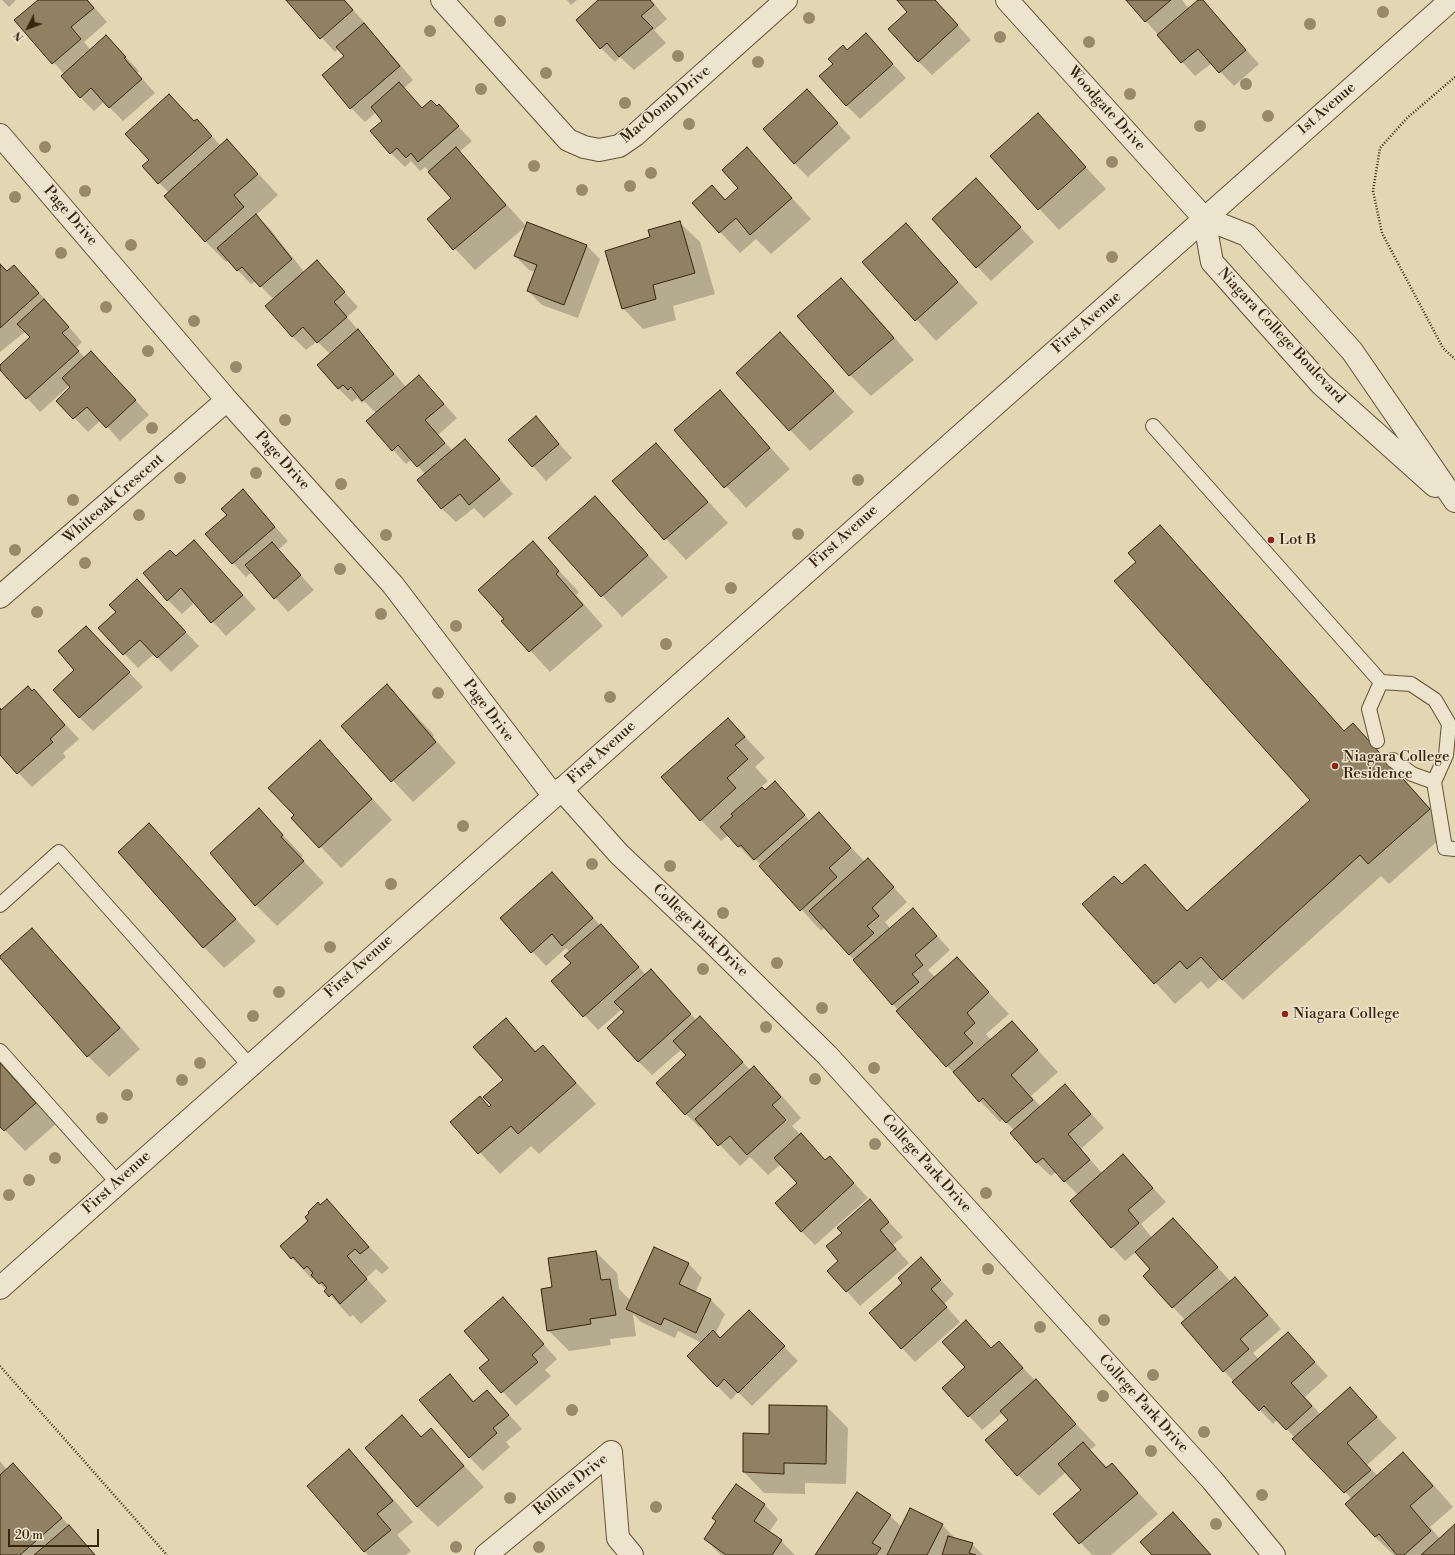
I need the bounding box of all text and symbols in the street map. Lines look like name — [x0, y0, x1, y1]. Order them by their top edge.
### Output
north arrow — [8, 8, 48, 48]
text: N — [11, 28, 27, 44]
street label: MacOomb Drive — [617, 62, 715, 148]
street label: Woodgate Drive — [1063, 63, 1149, 155]
street label: 1st Avenue — [1294, 79, 1360, 139]
street label: Page Drive — [39, 182, 101, 250]
street label: Niagara College Boulevard — [1213, 264, 1349, 408]
street label: First Avenue — [1049, 288, 1125, 358]
street label: Page Drive — [251, 428, 313, 494]
street label: Whiteoak Crescent — [60, 450, 168, 548]
street label: First Avenue — [806, 502, 882, 572]
place label: Lot B — [1279, 531, 1316, 549]
marker: Lot B — [1266, 535, 1276, 545]
street label: Page Drive — [459, 676, 517, 746]
street label: First Avenue — [564, 718, 640, 788]
place label: Niagara College Residence — [1343, 748, 1450, 783]
marker: Niagara College Residence — [1330, 761, 1340, 771]
street label: College Park Drive — [648, 881, 752, 981]
street label: First Avenue — [321, 932, 397, 1002]
place label: Niagara College — [1293, 1005, 1400, 1023]
marker: Niagara College — [1280, 1009, 1290, 1019]
street label: College Park Drive — [877, 1111, 975, 1217]
street label: First Avenue — [79, 1148, 155, 1218]
street label: College Park Drive — [1094, 1351, 1192, 1457]
street label: Rollins Drive — [530, 1450, 612, 1520]
scale bar — [10, 1521, 101, 1547]
text: 20 m — [15, 1528, 43, 1543]

